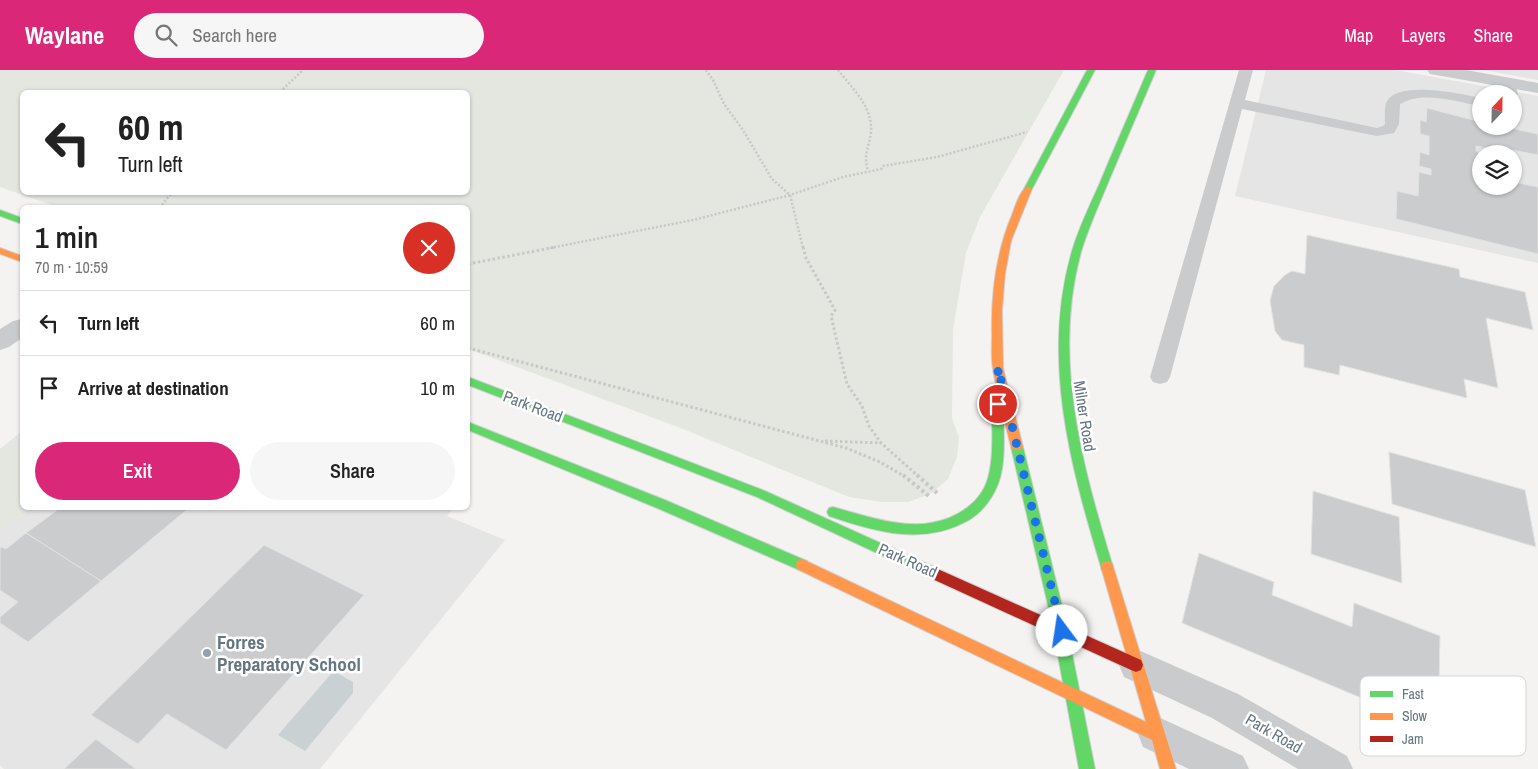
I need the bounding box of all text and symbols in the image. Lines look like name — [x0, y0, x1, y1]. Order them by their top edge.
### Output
search box — [134, 13, 484, 58]
text: Waylane — [25, 19, 104, 51]
icon: search — [152, 21, 180, 49]
text: Search here — [192, 22, 277, 48]
text: Map — [1345, 23, 1373, 48]
text: Layers — [1401, 23, 1446, 48]
text: Share — [1474, 23, 1513, 48]
north arrow — [1472, 85, 1522, 135]
map controls — [1472, 85, 1522, 195]
text: 60 m — [118, 104, 183, 151]
icon: left — [35, 110, 100, 175]
button: layers — [1472, 145, 1522, 195]
text: Turn left — [118, 149, 183, 179]
text: 1 min — [35, 217, 98, 257]
button: close — [403, 222, 455, 274]
text: 70 m · 10:59 — [35, 256, 108, 278]
icon: left — [35, 309, 63, 337]
text: Turn left — [78, 310, 139, 336]
text: 60 m — [420, 310, 455, 336]
icon: arrive — [35, 374, 63, 402]
text: Arrive at destination — [78, 375, 229, 401]
text: 10 m — [420, 375, 455, 401]
street label: Milner Road — [1069, 379, 1101, 453]
pin — [977, 383, 1019, 425]
street label: Park Road — [500, 385, 566, 427]
icon: arrive — [984, 390, 1012, 418]
button: Exit — [35, 442, 240, 500]
button: Share — [250, 442, 455, 500]
street label: Park Road — [875, 537, 941, 583]
position arrow — [1035, 604, 1087, 656]
place label: Forres Preparatory School — [217, 629, 361, 677]
marker: Forres Preparatory School — [201, 647, 213, 659]
legend — [1360, 676, 1526, 756]
text: Fast — [1402, 685, 1424, 703]
text: Slow — [1402, 707, 1428, 725]
street label: Park Road — [1242, 708, 1306, 758]
text: Jam — [1402, 730, 1424, 748]

